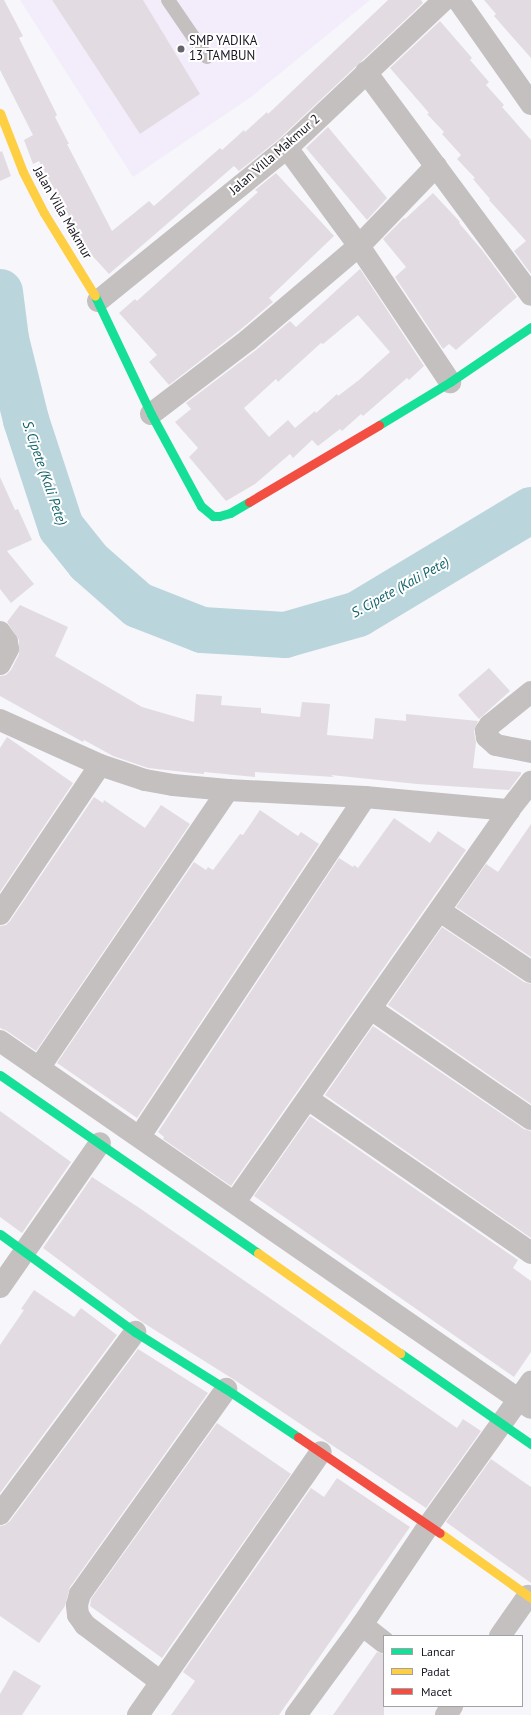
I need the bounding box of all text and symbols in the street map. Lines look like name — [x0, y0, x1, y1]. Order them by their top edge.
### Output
place label: SMP YADIKA 13 TAMBUN — [189, 34, 258, 65]
marker: SMP YADIKA 13 TAMBUN — [176, 44, 186, 54]
street label: Jalan Villa Makmur 2 — [227, 111, 323, 199]
street label: Jalan Villa Makmur — [29, 164, 95, 262]
water label: S. Cipete (Kali Pete) — [19, 418, 71, 528]
water label: S. Cipete (Kali Pete) — [347, 553, 453, 621]
legend — [383, 1635, 523, 1707]
text: Lancar — [421, 1644, 455, 1659]
text: Padat — [421, 1664, 450, 1679]
text: Macet — [421, 1684, 452, 1699]

